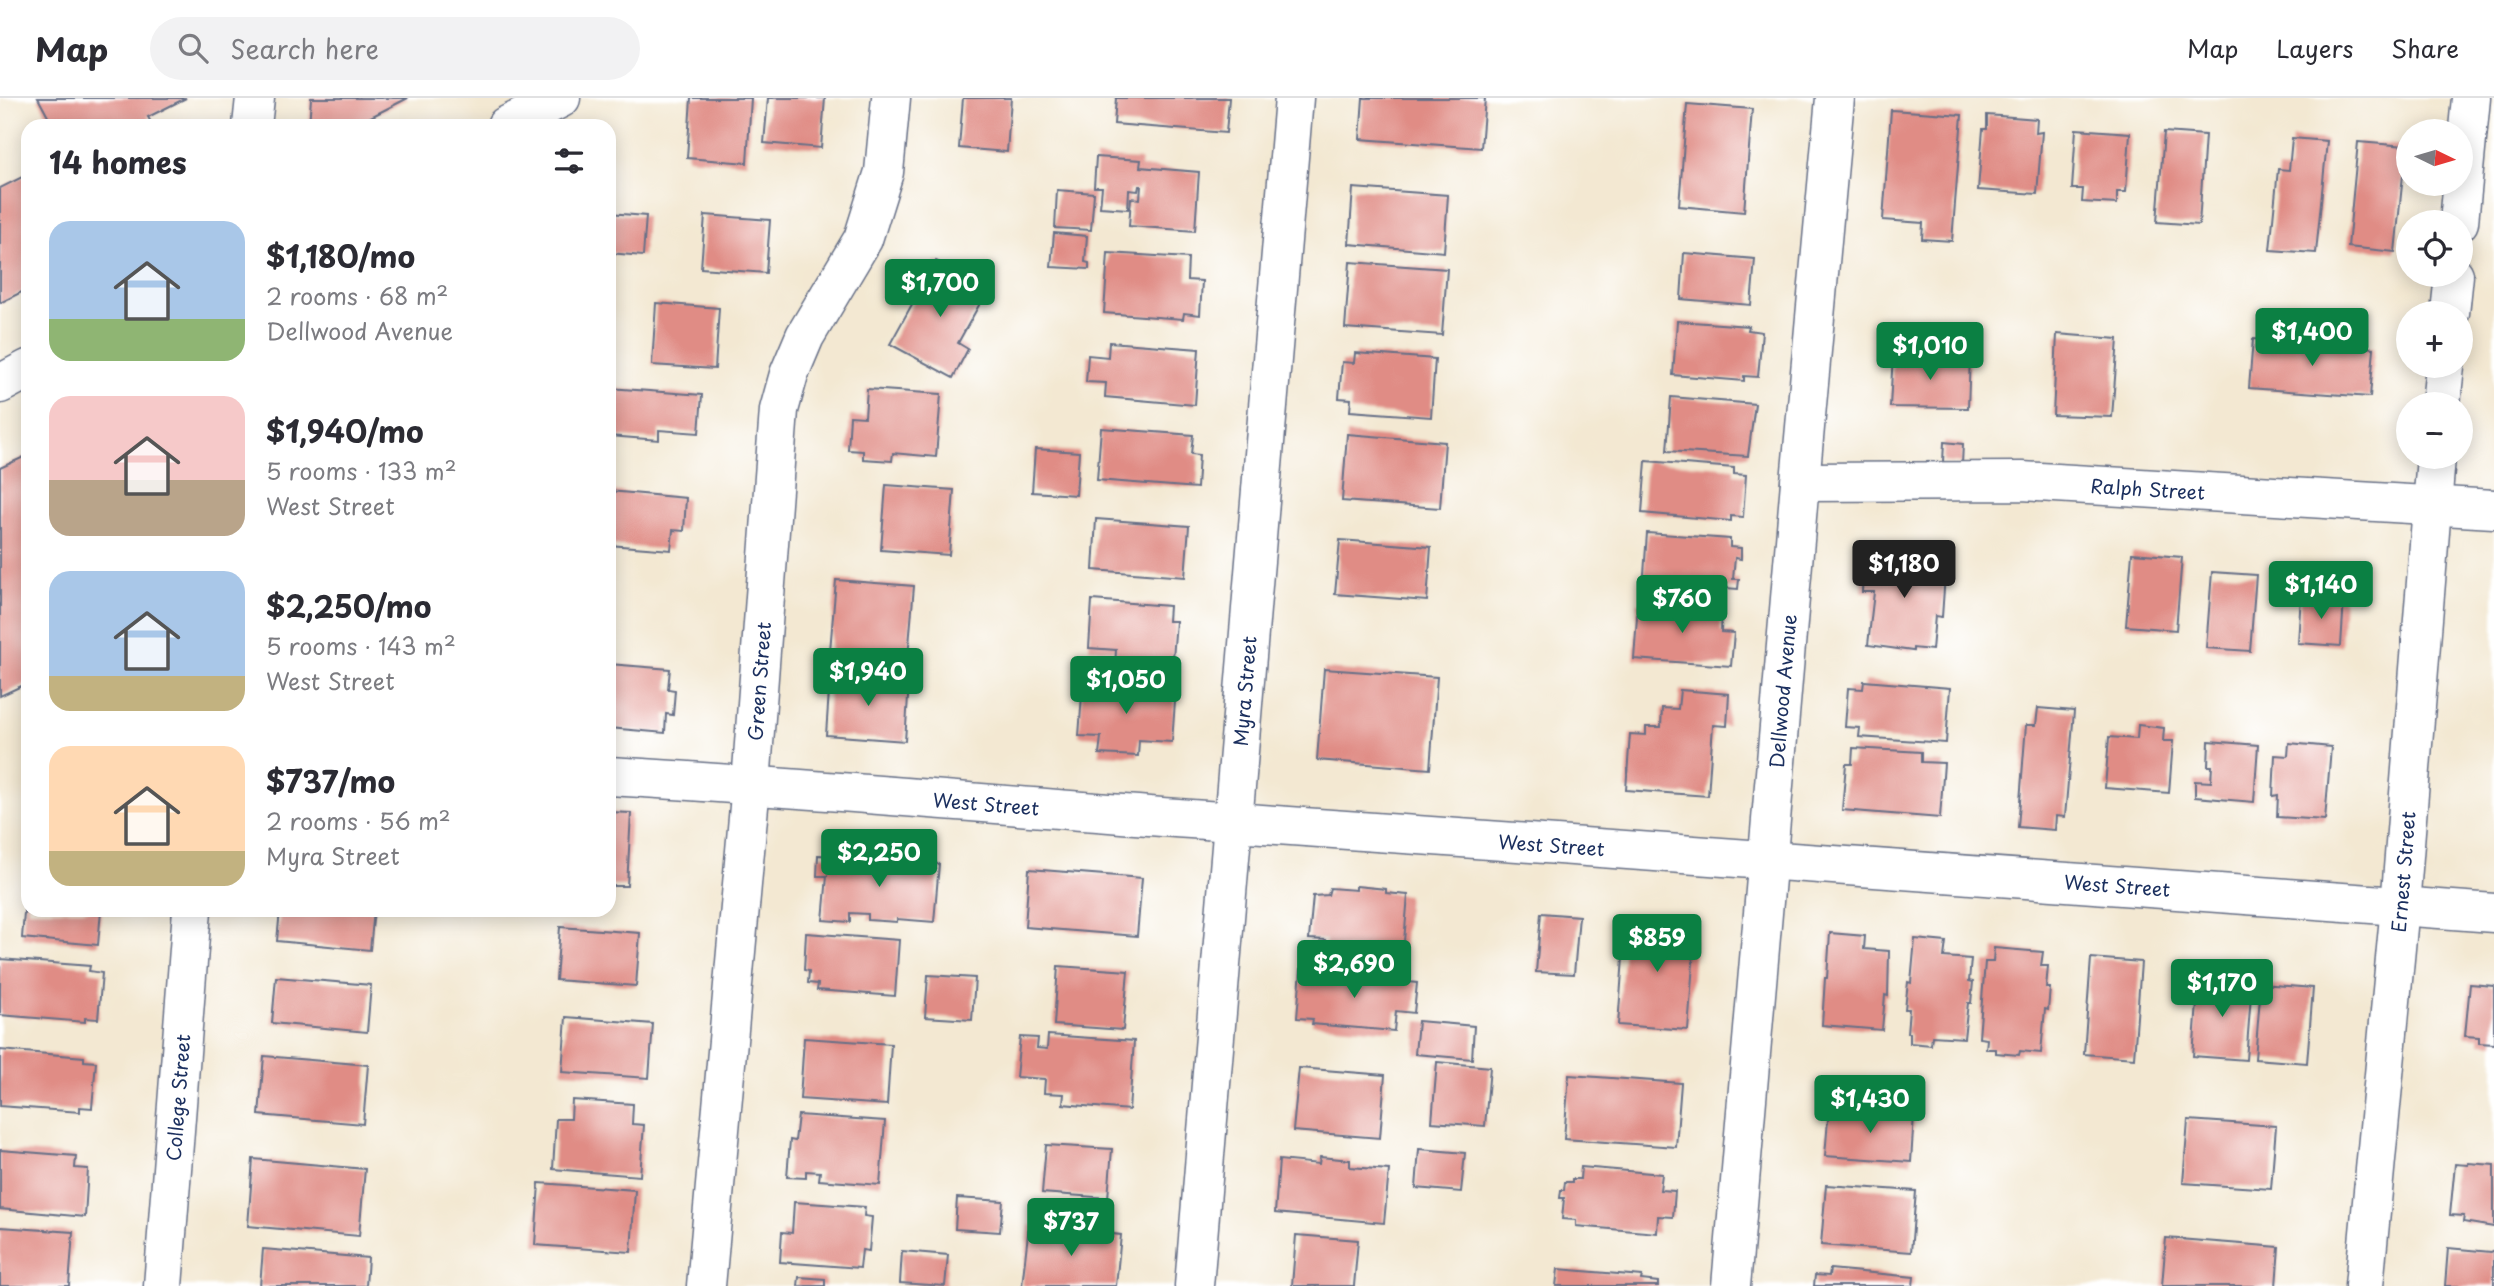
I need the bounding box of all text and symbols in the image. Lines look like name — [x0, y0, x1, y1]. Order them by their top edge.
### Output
search box — [150, 17, 640, 80]
text: Map — [35, 23, 108, 73]
icon: search — [174, 29, 212, 67]
text: Search here — [230, 29, 379, 68]
text: Map — [2187, 30, 2238, 66]
text: Layers — [2276, 30, 2353, 66]
text: Share — [2391, 30, 2459, 66]
north arrow — [2396, 119, 2473, 196]
map controls — [2396, 119, 2473, 469]
text: 14 homes — [49, 139, 187, 184]
icon: filters — [550, 142, 588, 180]
button: locate — [2396, 210, 2473, 287]
text: $1,180/mo — [266, 233, 415, 278]
icon: home — [105, 249, 189, 333]
pin: $1,700 — [883, 260, 997, 319]
text: $1,700 — [901, 264, 979, 299]
text: 2 rooms · 68 m² — [266, 278, 448, 313]
button: + — [2396, 301, 2473, 378]
pin: $1,400 — [2255, 308, 2369, 368]
text: Dellwood Avenue — [266, 313, 453, 348]
text: $1,400 — [2271, 313, 2353, 348]
pin: $1,010 — [1873, 322, 1987, 382]
text: $1,010 — [1892, 327, 1968, 362]
button: − — [2396, 392, 2473, 469]
text: $1,940/mo — [266, 408, 424, 453]
icon: home — [105, 424, 189, 508]
text: 5 rooms · 133 m² — [266, 453, 457, 488]
street label: Ralph Street — [2090, 471, 2206, 506]
text: West Street — [266, 488, 395, 523]
pin: $1,180 — [1847, 540, 1961, 600]
text: $1,180 — [1868, 545, 1940, 580]
pin: $1,140 — [2264, 561, 2378, 621]
text: $1,140 — [2285, 566, 2357, 601]
pin: $760 — [1641, 575, 1723, 635]
text: $760 — [1652, 580, 1712, 615]
text: $2,250/mo — [266, 583, 431, 628]
icon: home — [105, 599, 189, 683]
street label: Dellwood Avenue — [1761, 613, 1803, 769]
street label: Green Street — [740, 621, 777, 742]
text: 5 rooms · 143 m² — [266, 628, 456, 663]
street label: Myra Street — [1225, 635, 1263, 747]
pin: $1,940 — [811, 648, 925, 708]
text: $1,940 — [829, 653, 907, 688]
pin: $1,050 — [1069, 656, 1183, 716]
text: $1,050 — [1086, 661, 1166, 696]
text: West Street — [266, 663, 395, 698]
text: $737/mo — [266, 758, 395, 803]
icon: home — [105, 774, 189, 858]
street label: West Street — [932, 785, 1040, 822]
text: 2 rooms · 56 m² — [266, 803, 451, 838]
street label: Ernest Street — [2384, 810, 2422, 934]
street label: West Street — [1497, 827, 1606, 862]
pin: $2,250 — [822, 830, 936, 889]
text: $2,250 — [837, 834, 921, 869]
text: Myra Street — [266, 838, 400, 873]
street label: West Street — [2063, 867, 2171, 903]
pin: $859 — [1616, 914, 1698, 974]
text: $859 — [1628, 919, 1686, 954]
pin: $2,690 — [1297, 940, 1411, 1000]
text: $2,690 — [1313, 945, 1395, 980]
pin: $1,170 — [2165, 960, 2279, 1019]
text: $1,170 — [2187, 964, 2257, 999]
street label: College Street — [159, 1033, 196, 1162]
pin: $1,430 — [1813, 1076, 1927, 1135]
text: $1,430 — [1830, 1080, 1910, 1115]
pin: $737 — [1030, 1198, 1112, 1258]
text: $737 — [1043, 1203, 1099, 1238]

